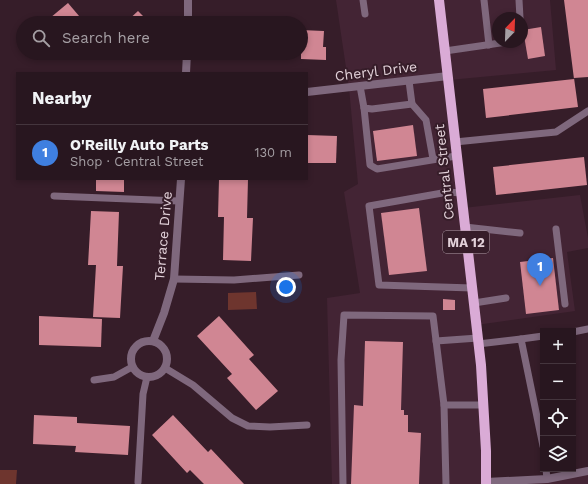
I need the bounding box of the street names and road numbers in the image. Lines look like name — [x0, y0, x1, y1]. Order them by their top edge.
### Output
street label: Cheryl Drive — [334, 58, 418, 84]
street label: Central Street — [431, 123, 457, 221]
street label: Terrace Drive — [151, 191, 175, 281]
road number: MA 12 — [443, 231, 489, 253]

